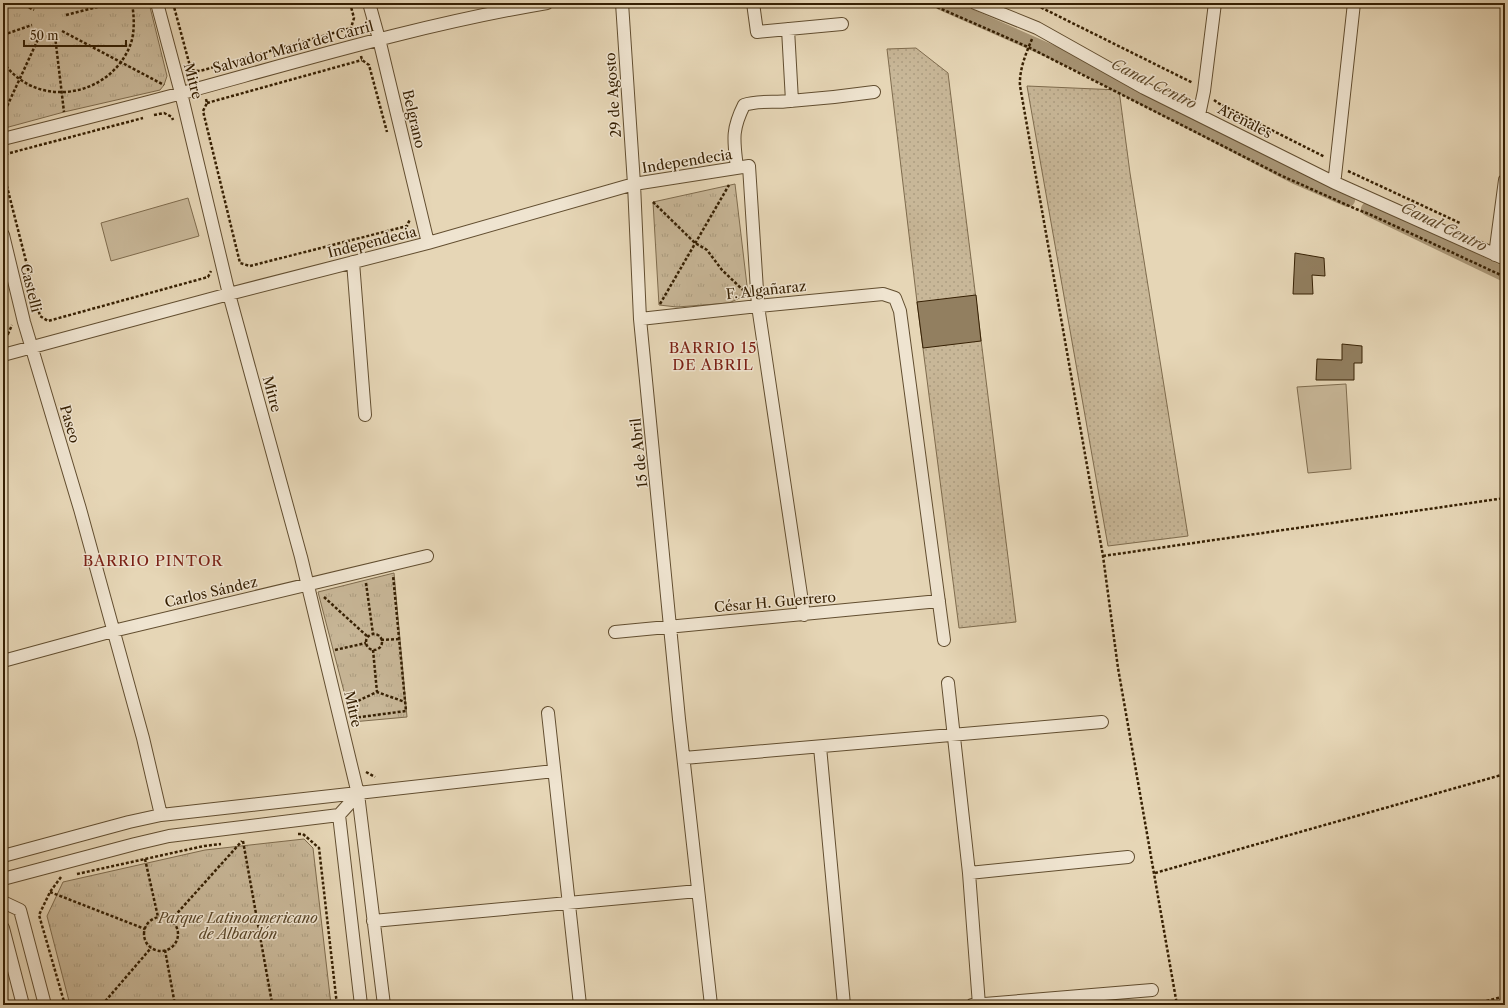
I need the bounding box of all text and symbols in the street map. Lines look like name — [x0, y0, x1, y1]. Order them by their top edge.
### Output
street label: Salvador María del Carril — [211, 17, 375, 77]
scale bar — [24, 22, 126, 48]
text: 50 m — [30, 28, 59, 43]
street label: 29 de Agosto — [601, 52, 625, 138]
water label: Canal Centro — [1108, 54, 1200, 113]
street label: Mitre — [180, 61, 207, 101]
street label: Belgrano — [399, 88, 429, 150]
street label: Arenales — [1214, 99, 1275, 142]
street label: Independecia — [641, 145, 734, 177]
water label: Canal Centro — [1398, 198, 1490, 255]
street label: Independecia — [326, 222, 419, 262]
street label: Castelli — [16, 262, 46, 314]
street label: F. Algañaraz — [725, 277, 807, 303]
district label: BARRIO 15 DE ABRIL — [669, 338, 757, 374]
street label: Mitre — [259, 374, 286, 414]
street label: Paseo — [56, 403, 84, 445]
street label: 15 de Abril — [626, 417, 652, 489]
district label: BARRIO PINTOR — [83, 551, 223, 570]
street label: Carlos Sández — [163, 573, 259, 611]
street label: César H. Guerrero — [713, 588, 837, 616]
street label: Mitre — [340, 689, 366, 729]
park label: Parque Latinoamericano de Albardón — [157, 909, 318, 943]

